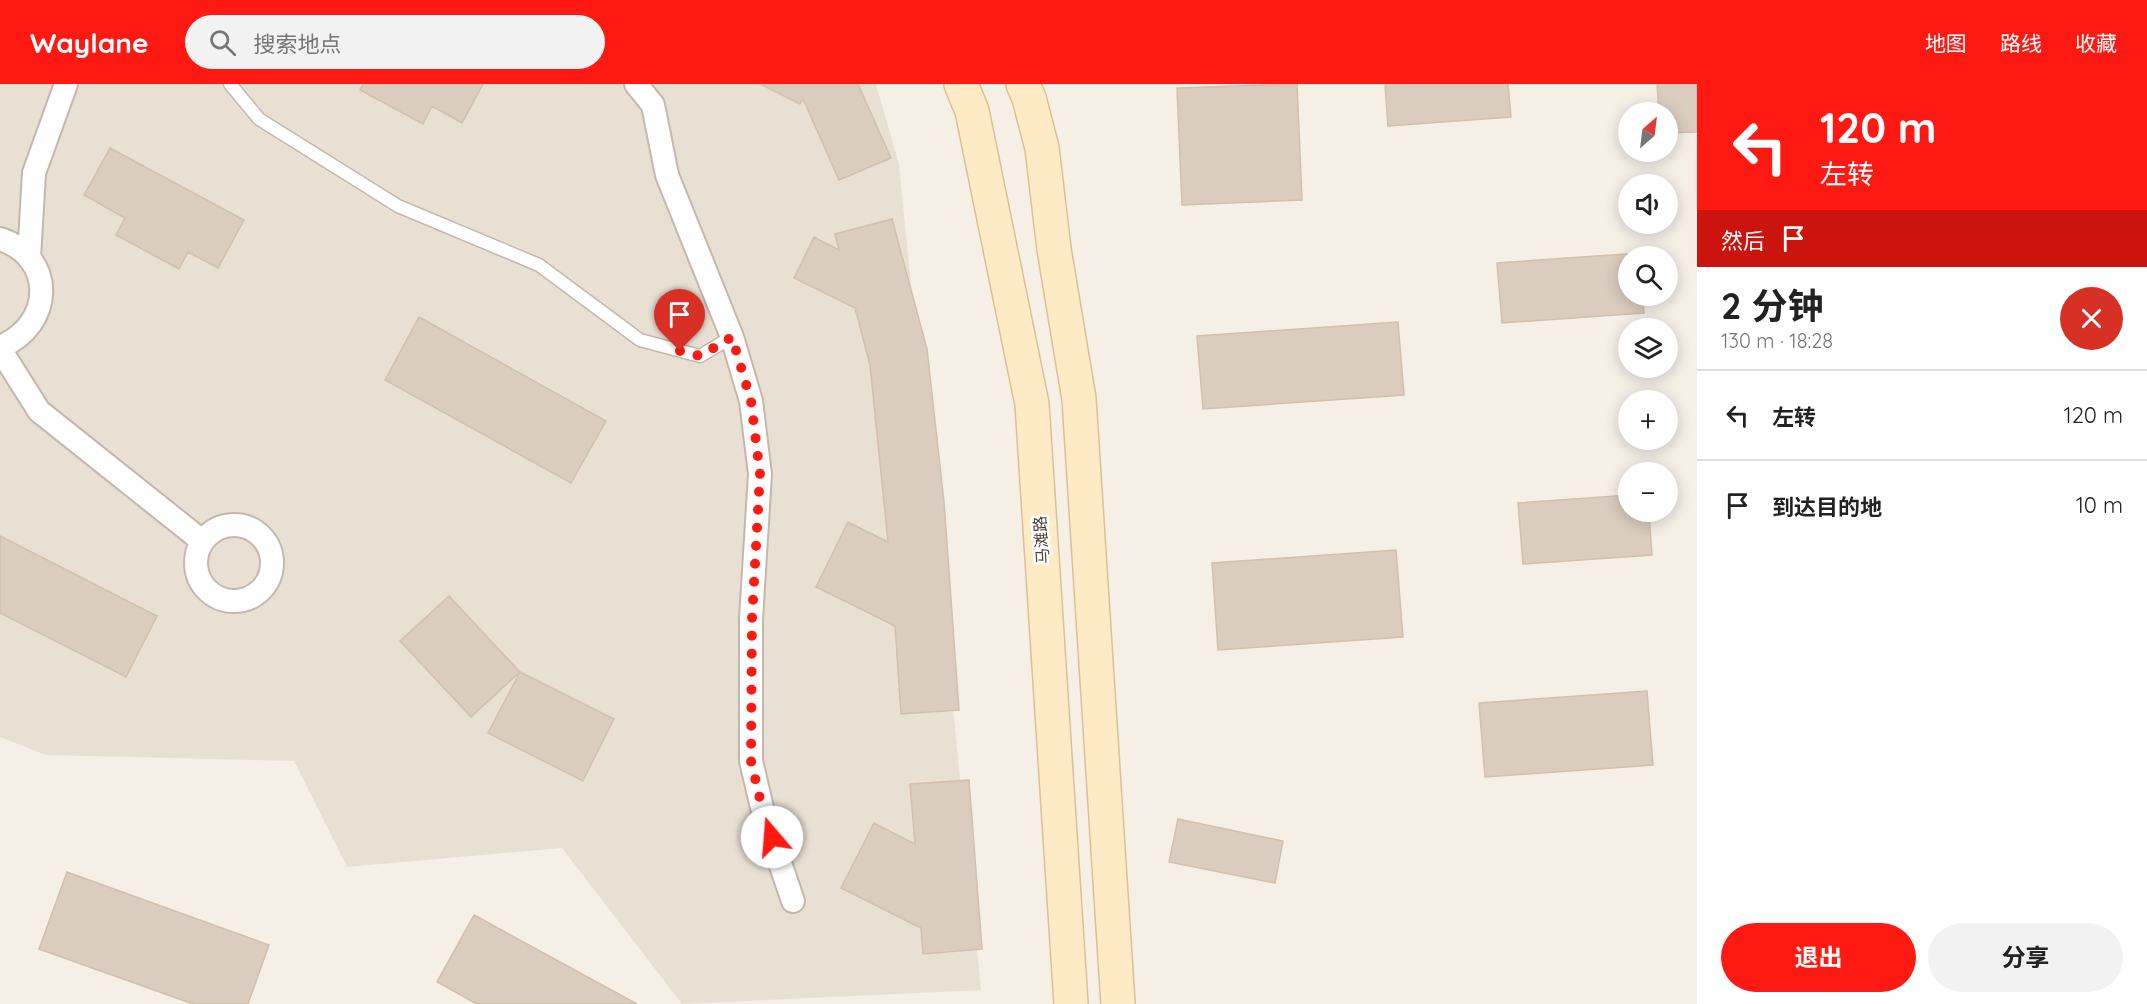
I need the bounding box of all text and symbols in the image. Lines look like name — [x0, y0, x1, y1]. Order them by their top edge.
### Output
search box — [185, 15, 605, 69]
text: Waylane — [30, 25, 149, 60]
icon: search — [206, 26, 239, 59]
text: 搜索地点 — [254, 30, 342, 58]
text: 地图 — [1925, 30, 1967, 56]
text: 路线 — [2000, 30, 2042, 56]
text: 收藏 — [2075, 30, 2117, 56]
text: 120 m — [1820, 101, 1937, 154]
north arrow — [1618, 102, 1678, 162]
map controls — [1618, 102, 1678, 522]
icon: left — [1721, 108, 1799, 186]
text: 左转 — [1820, 157, 1874, 191]
button: sound — [1618, 174, 1678, 234]
icon: arrive — [1777, 222, 1810, 255]
text: 然后 — [1721, 227, 1765, 255]
button: search — [1618, 246, 1678, 306]
text: 2 分钟 — [1721, 283, 1824, 328]
button: close — [2060, 287, 2123, 350]
pin — [654, 289, 705, 351]
icon: arrive — [663, 298, 696, 331]
button: layers — [1618, 318, 1678, 378]
text: 130 m · 18:28 — [1721, 328, 1833, 353]
button: + — [1618, 390, 1678, 450]
icon: left — [1721, 399, 1754, 432]
text: 120 m — [2064, 401, 2123, 429]
text: 左转 — [1772, 403, 1816, 431]
button: − — [1618, 462, 1678, 522]
icon: arrive — [1721, 489, 1754, 522]
text: 10 m — [2076, 491, 2123, 519]
text: 到达目的地 — [1772, 493, 1882, 521]
street label: 马滩路 — [1029, 515, 1053, 565]
position arrow — [740, 805, 804, 869]
button: 退出 — [1721, 923, 1916, 992]
button: 分享 — [1928, 923, 2123, 992]

